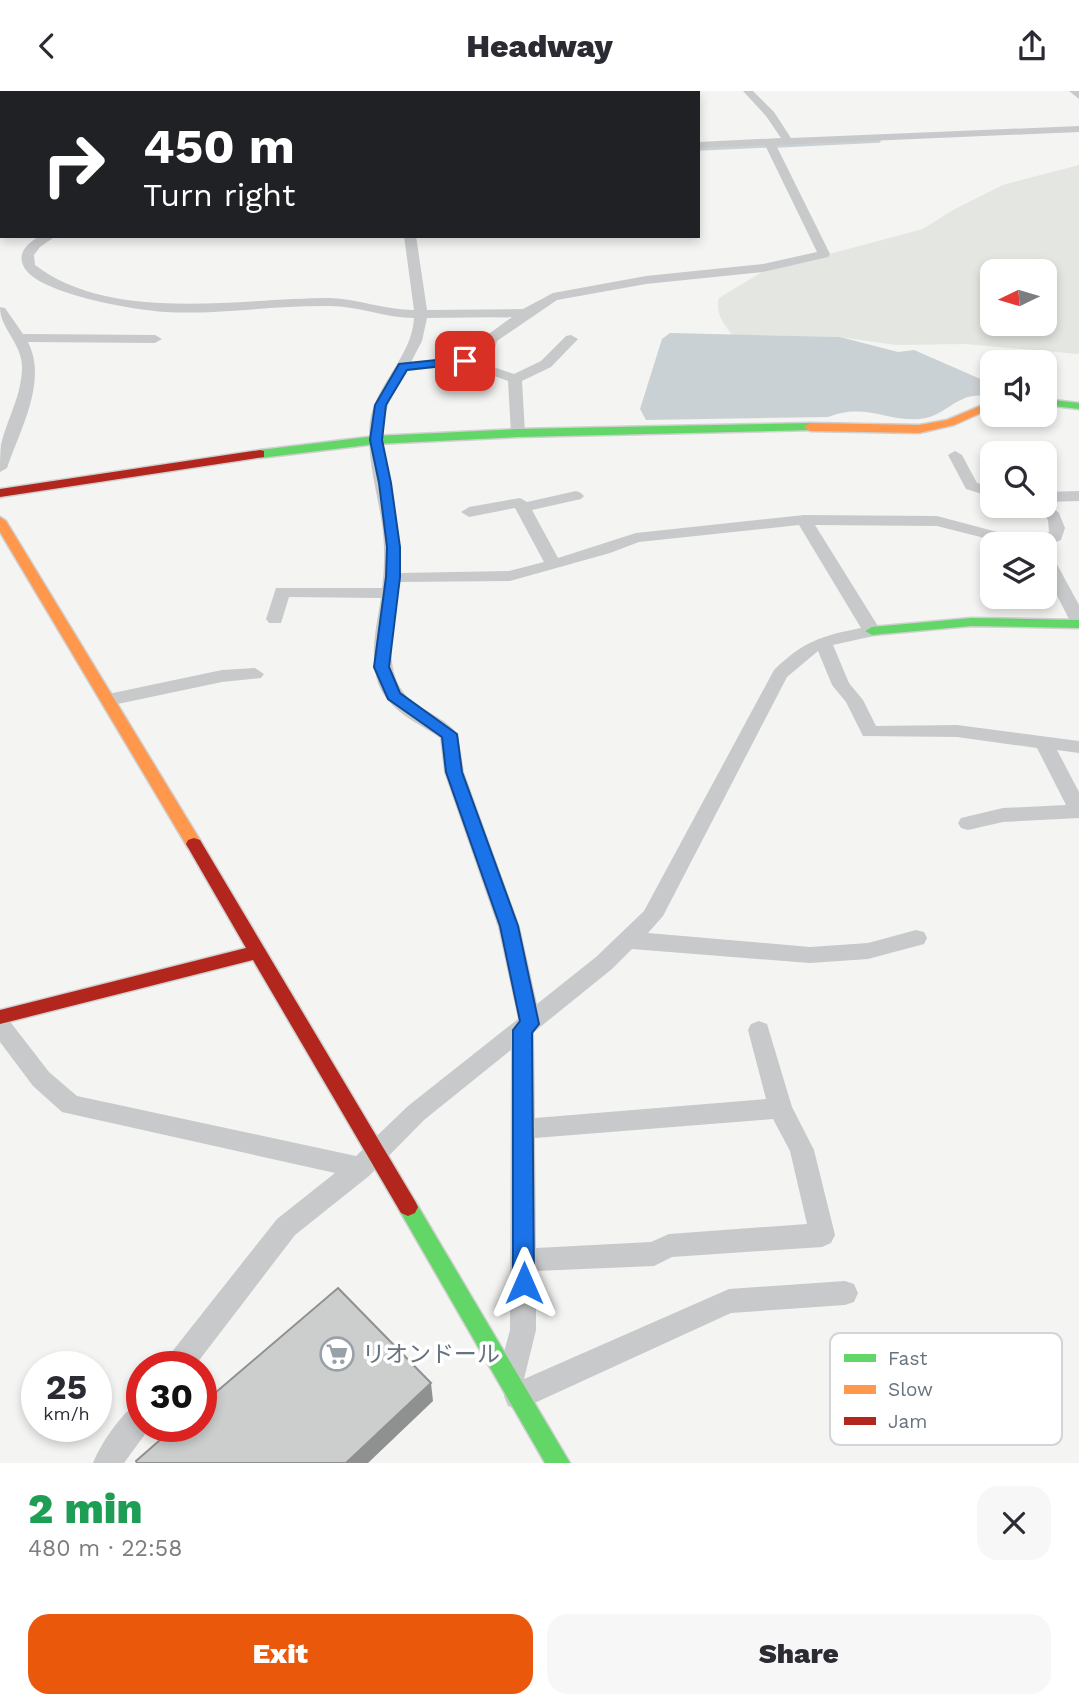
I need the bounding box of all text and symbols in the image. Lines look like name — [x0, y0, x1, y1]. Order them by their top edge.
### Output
icon: back — [28, 27, 66, 65]
text: Headway — [466, 27, 613, 65]
icon: share — [1013, 27, 1051, 65]
text: 450 m — [143, 117, 295, 175]
icon: right — [28, 119, 119, 210]
text: Turn right — [143, 176, 295, 214]
north arrow — [980, 259, 1057, 336]
map controls — [980, 259, 1057, 609]
pin — [435, 331, 495, 391]
icon: arrive — [446, 342, 484, 380]
button: sound — [980, 350, 1057, 427]
button: search — [980, 441, 1057, 518]
button: layers — [980, 532, 1057, 609]
position arrow — [487, 1246, 561, 1320]
legend — [830, 1333, 1062, 1445]
supermarket icon: リオンドール — [318, 1335, 356, 1373]
place label: リオンドール — [362, 1341, 500, 1368]
text: Fast — [888, 1347, 927, 1370]
speed limit sign: 30 — [126, 1351, 217, 1442]
text: 25 — [46, 1366, 87, 1408]
text: Slow — [888, 1378, 933, 1401]
text: km/h — [43, 1403, 90, 1424]
text: Jam — [888, 1410, 927, 1433]
text: 2 min — [28, 1484, 142, 1533]
button: close — [977, 1486, 1051, 1560]
text: 480 m · 22:58 — [28, 1535, 182, 1562]
button: Exit — [28, 1614, 533, 1694]
button: Share — [547, 1614, 1051, 1694]

